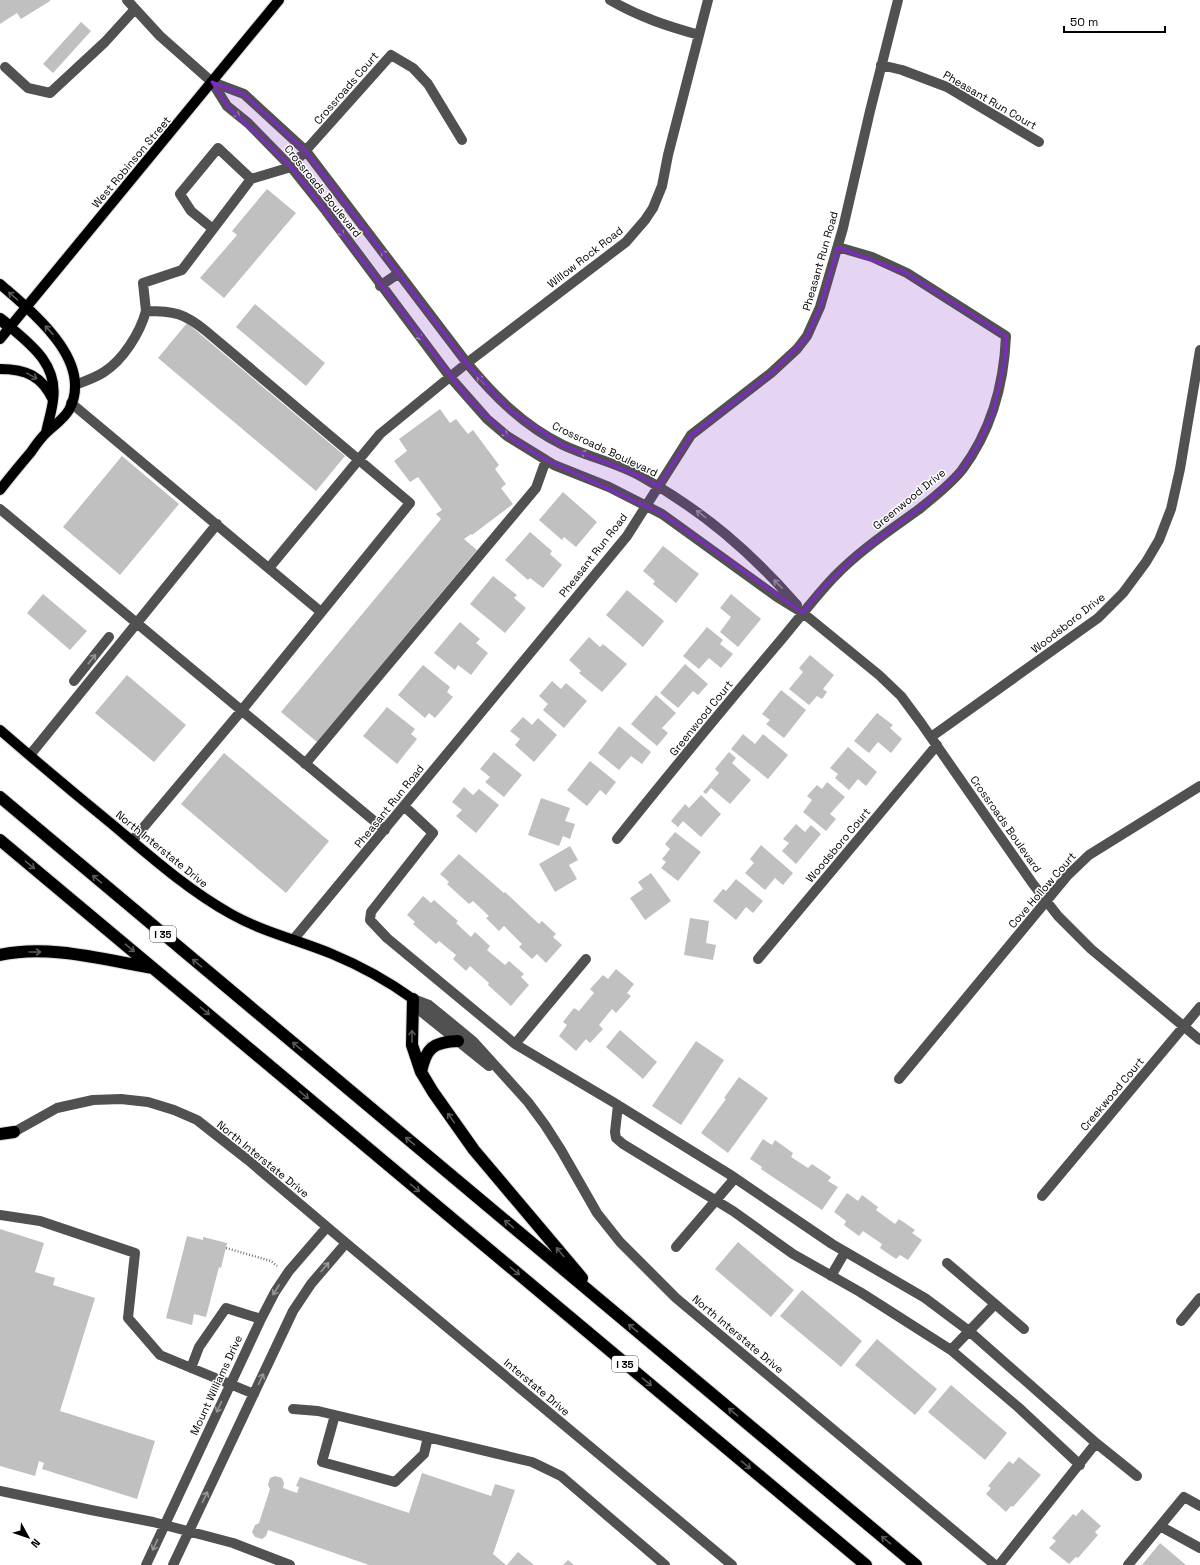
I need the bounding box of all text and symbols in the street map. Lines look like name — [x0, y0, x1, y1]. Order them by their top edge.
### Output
scale bar — [1064, 8, 1165, 34]
text: 50 m — [1070, 14, 1098, 30]
street label: Crossroads Court — [311, 49, 381, 127]
street label: Pheasant Run Court — [941, 68, 1039, 132]
one-way arrow — [230, 108, 241, 117]
street label: West Robinson Street — [88, 113, 174, 211]
street label: Crossroads Boulevard — [281, 142, 365, 240]
street label: Pheasant Run Road — [799, 210, 841, 312]
street label: Willow Rock Road — [544, 223, 626, 291]
one-way arrow — [336, 225, 344, 236]
one-way arrow — [381, 249, 389, 260]
one-way arrow — [8, 291, 18, 300]
one-way arrow — [44, 325, 53, 336]
one-way arrow — [413, 329, 422, 340]
one-way arrow — [26, 373, 38, 380]
one-way arrow — [476, 375, 486, 385]
street label: Crossroads Boulevard — [550, 418, 660, 480]
one-way arrow — [498, 428, 508, 437]
one-way arrow — [580, 450, 592, 457]
street label: Greenwood Drive — [870, 465, 948, 533]
street label: Pheasant Run Road — [556, 510, 630, 600]
one-way arrow — [695, 510, 706, 518]
one-way arrow — [773, 579, 783, 589]
street label: Woodsboro Drive — [1028, 590, 1108, 656]
one-way arrow — [87, 653, 96, 664]
street label: Greenwood Court — [666, 677, 736, 759]
street label: Pheasant Run Road — [351, 762, 427, 850]
street label: Crossroads Boulevard — [967, 773, 1045, 875]
street label: Woodsboro Court — [803, 805, 873, 885]
street label: North Interstate Drive — [113, 807, 211, 891]
street label: Cove Hollow Court — [1005, 849, 1079, 931]
one-way arrow — [25, 860, 35, 869]
one-way arrow — [92, 875, 103, 884]
road number: I 35 — [150, 926, 176, 942]
one-way arrow — [124, 943, 135, 952]
one-way arrow — [28, 948, 41, 956]
one-way arrow — [192, 958, 202, 967]
one-way arrow — [200, 1007, 210, 1016]
one-way arrow — [408, 1030, 416, 1043]
one-way arrow — [291, 1042, 302, 1051]
street label: Creekwood Court — [1077, 1054, 1147, 1134]
one-way arrow — [299, 1090, 310, 1099]
one-way arrow — [446, 1113, 455, 1124]
street label: North Interstate Drive — [214, 1117, 312, 1201]
one-way arrow — [404, 1136, 415, 1145]
one-way arrow — [410, 1184, 421, 1192]
one-way arrow — [504, 1220, 515, 1229]
one-way arrow — [556, 1247, 565, 1257]
one-way arrow — [321, 1262, 330, 1272]
one-way arrow — [510, 1267, 520, 1276]
one-way arrow — [272, 1284, 280, 1296]
street label: North Interstate Drive — [690, 1292, 786, 1376]
one-way arrow — [628, 1324, 639, 1333]
street label: Mount Williams Drive — [187, 1333, 245, 1437]
street label: Interstate Drive — [501, 1355, 573, 1419]
road number: I 35 — [612, 1356, 638, 1372]
one-way arrow — [258, 1373, 265, 1385]
one-way arrow — [641, 1377, 652, 1386]
one-way arrow — [215, 1401, 222, 1413]
one-way arrow — [728, 1407, 738, 1416]
one-way arrow — [741, 1461, 752, 1470]
one-way arrow — [202, 1491, 209, 1503]
north arrow — [8, 1517, 48, 1557]
one-way arrow — [881, 1535, 892, 1544]
text: N — [28, 1536, 43, 1551]
one-way arrow — [151, 1538, 158, 1550]

